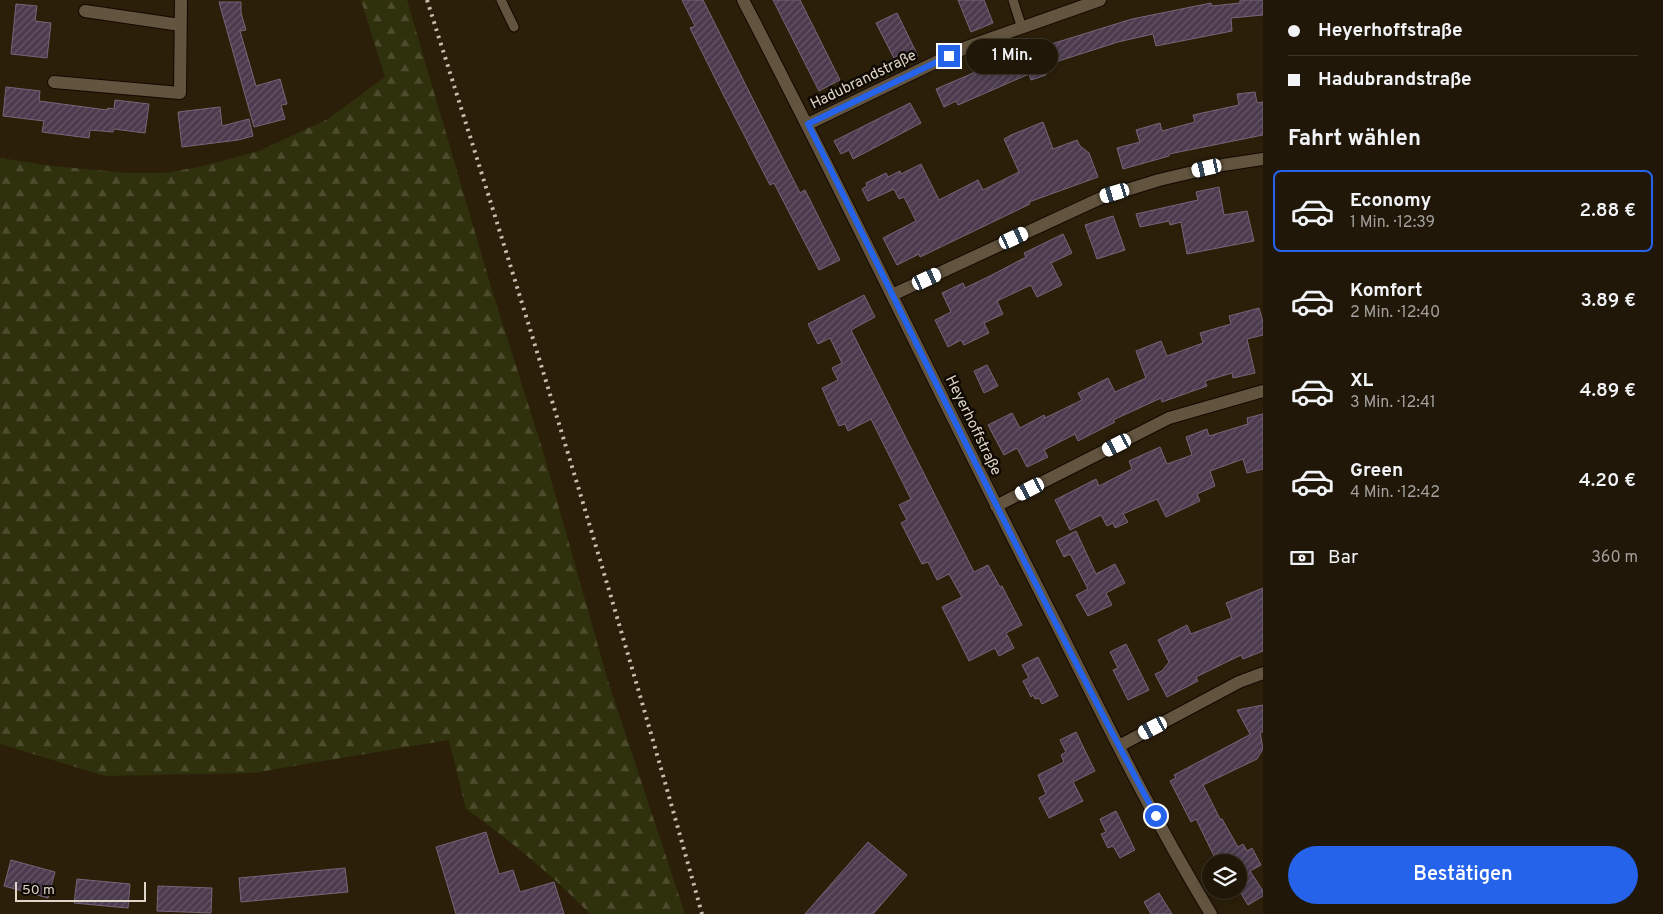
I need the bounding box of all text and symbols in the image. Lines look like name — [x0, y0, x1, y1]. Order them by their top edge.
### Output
text: Heyerhoffstraße — [1318, 19, 1463, 43]
callout: 1 Min. — [966, 38, 1059, 74]
route end — [938, 45, 960, 67]
street label: Hadubrandstraße — [807, 46, 920, 114]
text: 1 Min. — [992, 46, 1032, 66]
text: Hadubrandstraße — [1318, 68, 1472, 92]
text: Fahrt wählen — [1288, 126, 1421, 153]
car — [1190, 157, 1223, 179]
car — [1098, 181, 1131, 205]
icon: car — [1290, 189, 1335, 234]
text: Economy — [1350, 189, 1431, 213]
text: 2.88 € — [1580, 199, 1636, 223]
text: 1 Min. · 12:39 — [1350, 213, 1435, 233]
car — [997, 225, 1030, 251]
car — [910, 266, 943, 292]
icon: car — [1290, 279, 1335, 324]
text: Komfort — [1350, 279, 1422, 303]
text: 3.89 € — [1581, 289, 1636, 313]
text: 2 Min. · 12:40 — [1350, 303, 1440, 323]
icon: car — [1290, 369, 1335, 414]
text: XL — [1350, 369, 1373, 393]
street label: Heyerhoffstraße — [940, 372, 1005, 479]
text: 4.89 € — [1580, 379, 1636, 403]
text: 3 Min. · 12:41 — [1350, 393, 1436, 413]
car — [1100, 432, 1133, 458]
icon: car — [1290, 459, 1335, 504]
text: Green — [1350, 459, 1403, 483]
text: 4.20 € — [1579, 469, 1636, 493]
car — [1013, 476, 1046, 502]
text: 4 Min. · 12:42 — [1350, 483, 1440, 503]
icon: cash — [1288, 544, 1316, 572]
text: Bar — [1328, 546, 1358, 570]
text: 360 m — [1591, 548, 1638, 568]
car — [1136, 714, 1169, 742]
route start — [1145, 805, 1167, 827]
button: Bestätigen — [1288, 846, 1638, 904]
map controls — [1202, 854, 1247, 899]
button: layers — [1202, 854, 1247, 899]
scale bar — [15, 879, 146, 902]
text: 50 m — [22, 882, 55, 899]

